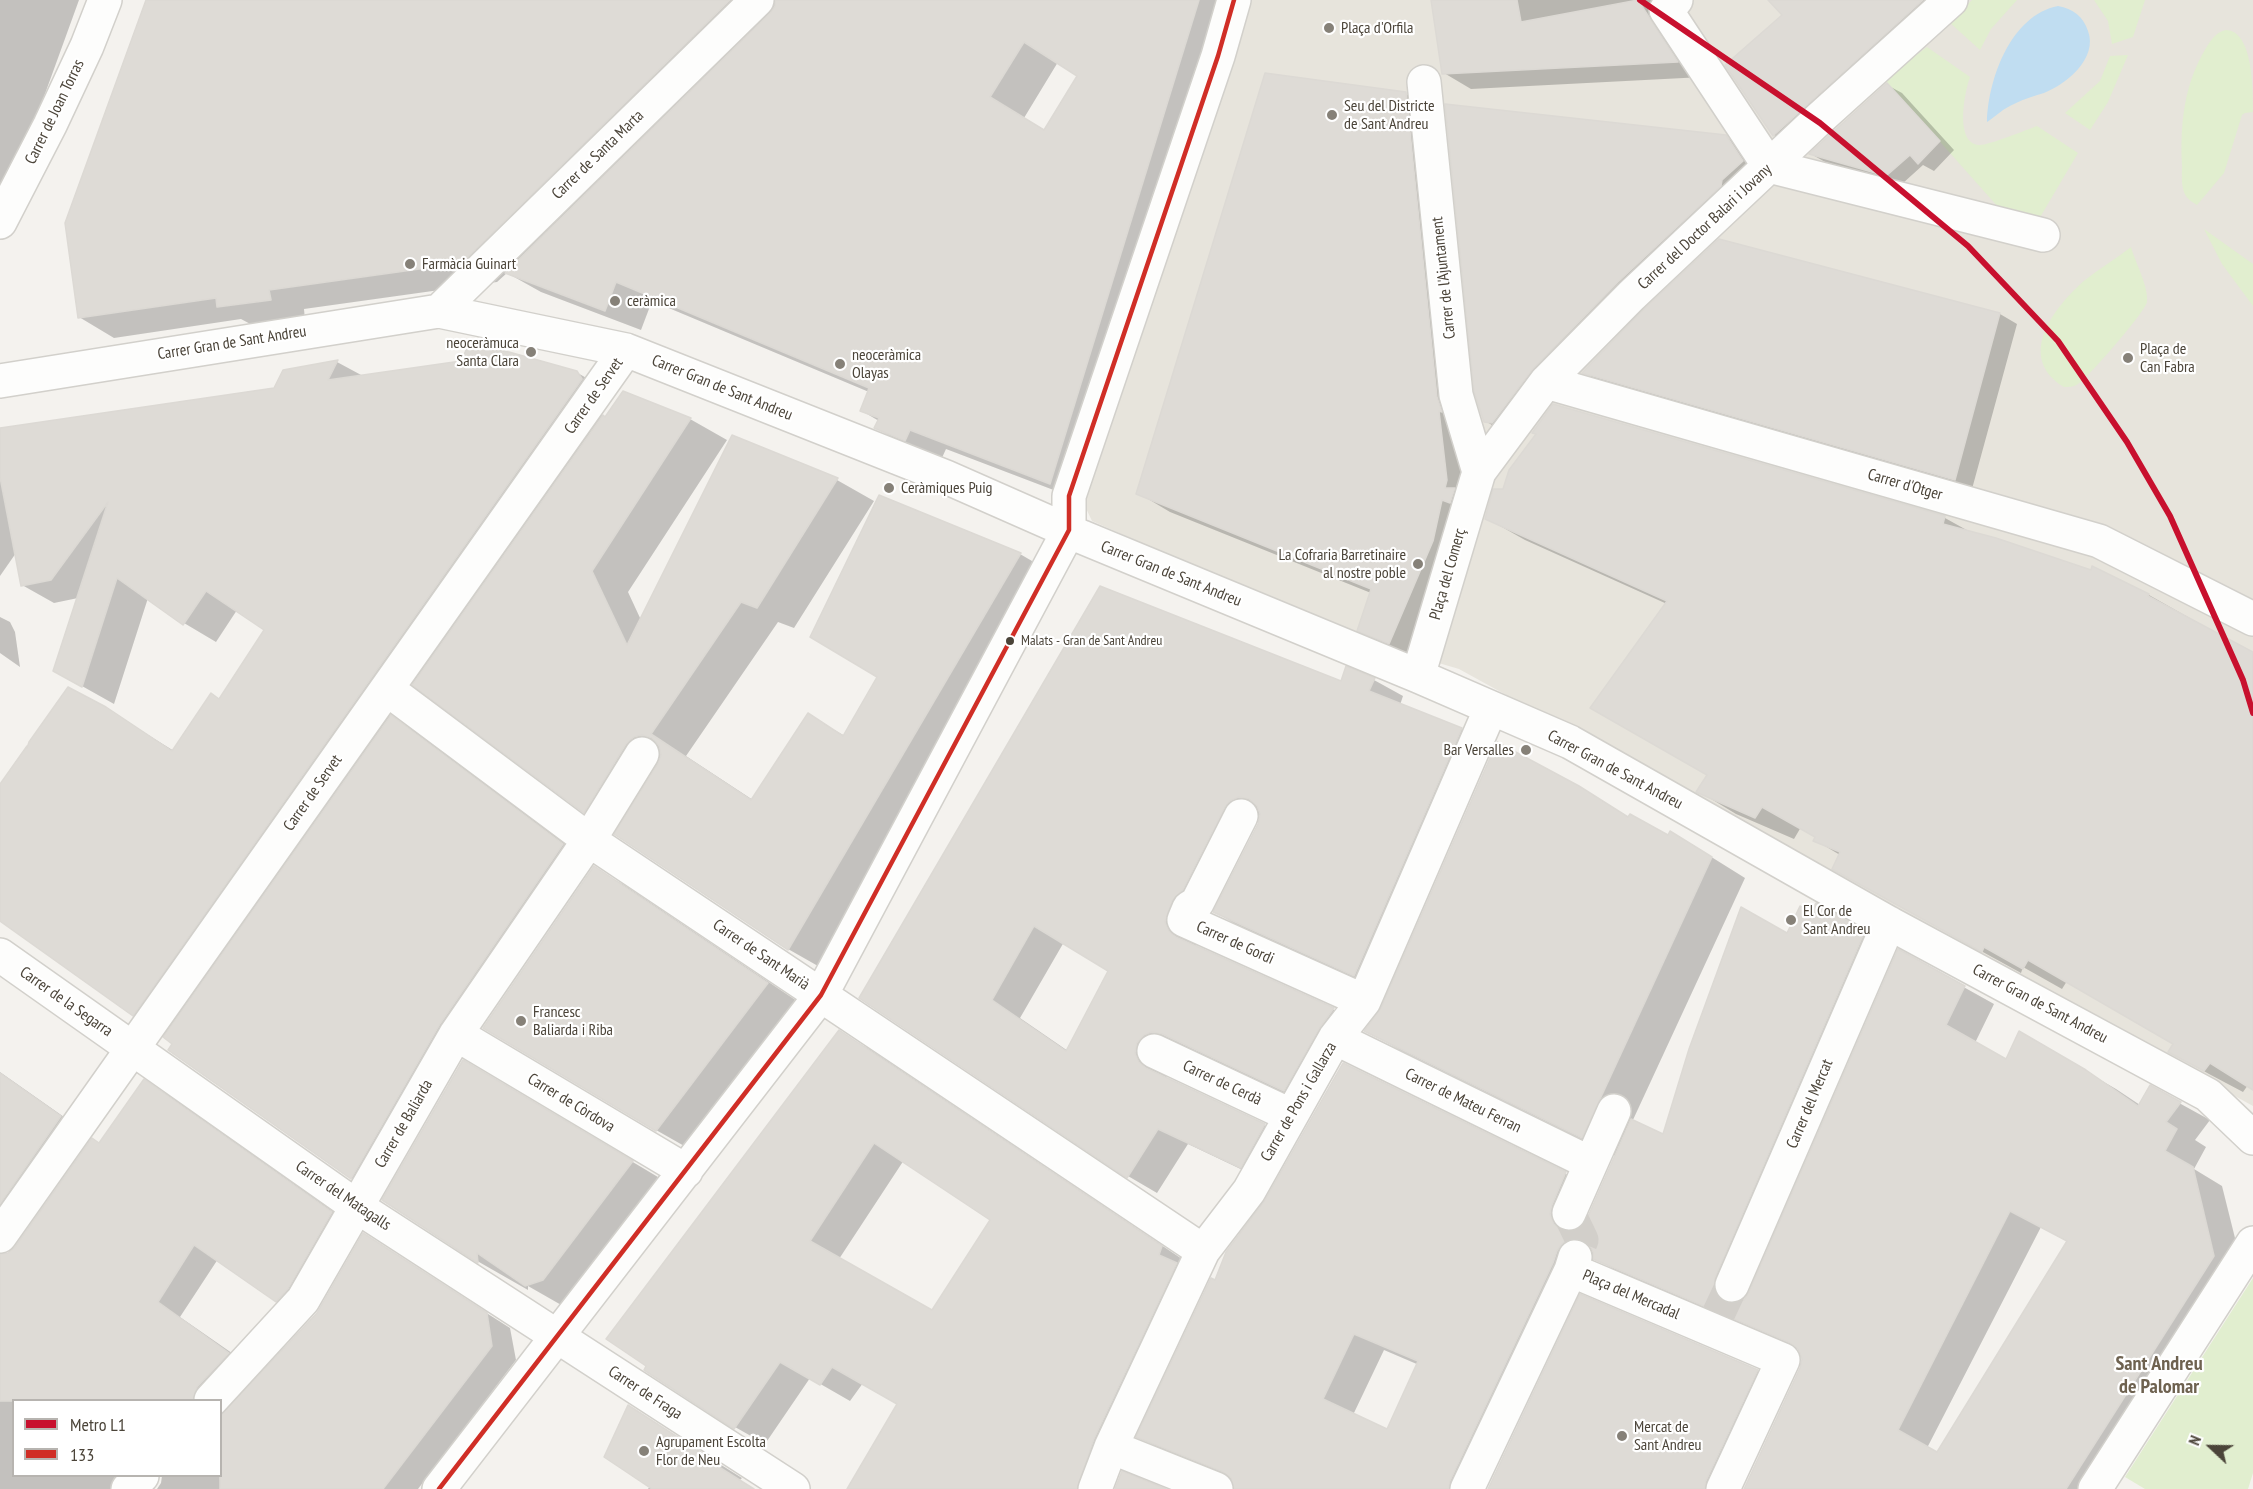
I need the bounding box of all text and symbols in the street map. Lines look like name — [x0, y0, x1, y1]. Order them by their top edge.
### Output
place label: Plaça d'Orfila — [1341, 18, 1413, 38]
marker: Plaça d'Orfila — [1322, 21, 1336, 35]
street label: Carrer de Joan Torras — [21, 56, 89, 168]
place label: Seu del Districte de Sant Andreu — [1344, 96, 1435, 134]
street label: Carrer de Santa Marta — [548, 106, 648, 204]
marker: Seu del Districte de Sant Andreu — [1325, 108, 1339, 122]
street label: Carrer del Doctor Balari i Jovany — [1634, 160, 1776, 294]
street label: Carrer de l'Ajuntament — [1428, 216, 1460, 340]
place label: Farmàcia Guinart — [422, 254, 516, 274]
marker: Farmàcia Guinart — [403, 257, 417, 271]
place label: ceràmica — [627, 291, 676, 311]
marker: ceràmica — [608, 294, 622, 308]
street label: Carrer Gran de Sant Andreu — [156, 322, 308, 364]
place label: neoceràmuca Santa Clara — [446, 333, 519, 371]
place label: Plaça de Can Fabra — [2140, 339, 2195, 377]
marker: neoceràmuca Santa Clara — [524, 345, 538, 359]
place label: neoceràmica Olayas — [852, 345, 921, 383]
street label: Carrer Gran de Sant Andreu — [649, 351, 795, 425]
marker: Plaça de Can Fabra — [2121, 351, 2135, 365]
street label: Carrer de Servet — [561, 354, 627, 438]
marker: neoceràmica Olayas — [833, 357, 847, 371]
street label: Carrer d'Otger — [1865, 465, 1945, 505]
place label: Ceràmiques Puig — [901, 478, 993, 498]
marker: Ceràmiques Puig — [882, 481, 896, 495]
street label: Plaça del Comerç — [1426, 526, 1470, 622]
street label: Carrer Gran de Sant Andreu — [1098, 537, 1244, 611]
place label: La Cofraria Barretinaire al nostre poble — [1279, 545, 1406, 583]
marker: La Cofraria Barretinaire al nostre poble — [1411, 557, 1425, 571]
place label: Malats - Gran de Sant Andreu — [1021, 633, 1162, 649]
marker: Malats - Gran de Sant Andreu — [1004, 635, 1016, 647]
street label: Carrer Gran de Sant Andreu — [1544, 726, 1686, 814]
place label: Bar Versalles — [1443, 740, 1514, 760]
marker: Bar Versalles — [1519, 743, 1533, 757]
street label: Carrer de Servet — [280, 751, 346, 835]
place label: El Cor de Sant Andreu — [1803, 901, 1871, 939]
marker: El Cor de Sant Andreu — [1784, 913, 1798, 927]
street label: Carrer de Sant Marià — [709, 916, 813, 994]
street label: Carrer de Gordi — [1193, 917, 1277, 969]
street label: Carrer Gran de Sant Andreu — [1969, 960, 2111, 1048]
street label: Carrer de la Segarra — [16, 963, 116, 1041]
place label: Francesc Baliarda i Riba — [533, 1002, 613, 1040]
marker: Francesc Baliarda i Riba — [514, 1014, 528, 1028]
street label: Carrer de Pons i Gallarza — [1257, 1039, 1341, 1165]
street label: Carrer de Cerdà — [1180, 1056, 1264, 1110]
street label: Carrer del Mercat — [1783, 1057, 1837, 1151]
street label: Carrer de Mateu Ferran — [1402, 1065, 1524, 1137]
street label: Carrer de Còrdova — [524, 1070, 618, 1136]
street label: Carrer de Baliarda — [371, 1076, 437, 1172]
street label: Carrer del Matagalls — [292, 1157, 394, 1235]
street label: Plaça del Mercadal — [1579, 1266, 1683, 1324]
district label: Sant Andreu de Palomar — [2115, 1352, 2203, 1399]
street label: Carrer de Fraga — [604, 1362, 686, 1424]
legend — [12, 1399, 222, 1477]
text: Metro L1 — [70, 1413, 126, 1436]
place label: Mercat de Sant Andreu — [1634, 1417, 1702, 1455]
north arrow — [2181, 1417, 2241, 1477]
marker: Mercat de Sant Andreu — [1615, 1429, 1629, 1443]
place label: Agrupament Escolta Flor de Neu — [656, 1432, 766, 1470]
text: N — [2183, 1433, 2205, 1448]
text: 133 — [70, 1443, 94, 1466]
marker: Agrupament Escolta Flor de Neu — [637, 1444, 651, 1458]

